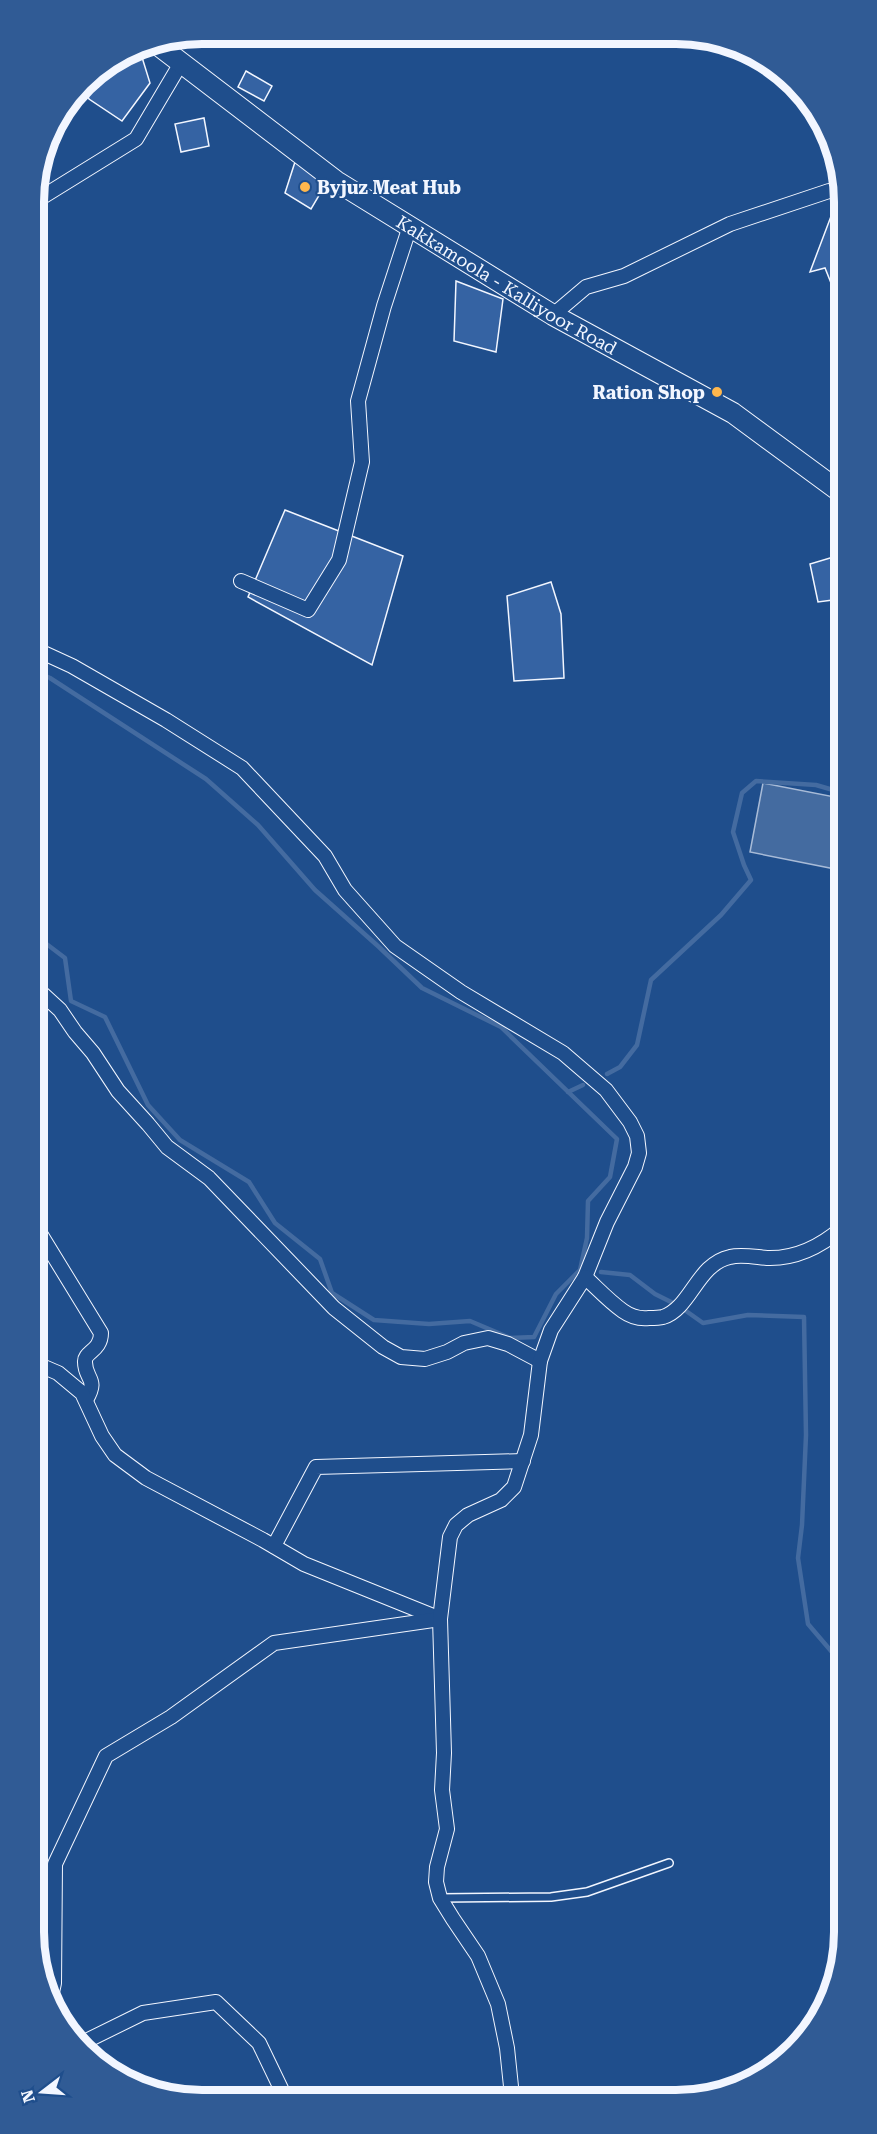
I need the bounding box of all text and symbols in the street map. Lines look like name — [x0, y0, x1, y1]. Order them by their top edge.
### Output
place label: Byjuz Meat Hub — [317, 177, 461, 198]
marker: Byjuz Meat Hub — [298, 180, 312, 194]
street label: Kakkamoola - Kalliyoor Road — [393, 211, 621, 359]
place label: Ration Shop — [593, 382, 705, 403]
marker: Ration Shop — [710, 385, 724, 399]
north arrow — [12, 2062, 72, 2122]
text: N — [17, 2088, 39, 2105]

